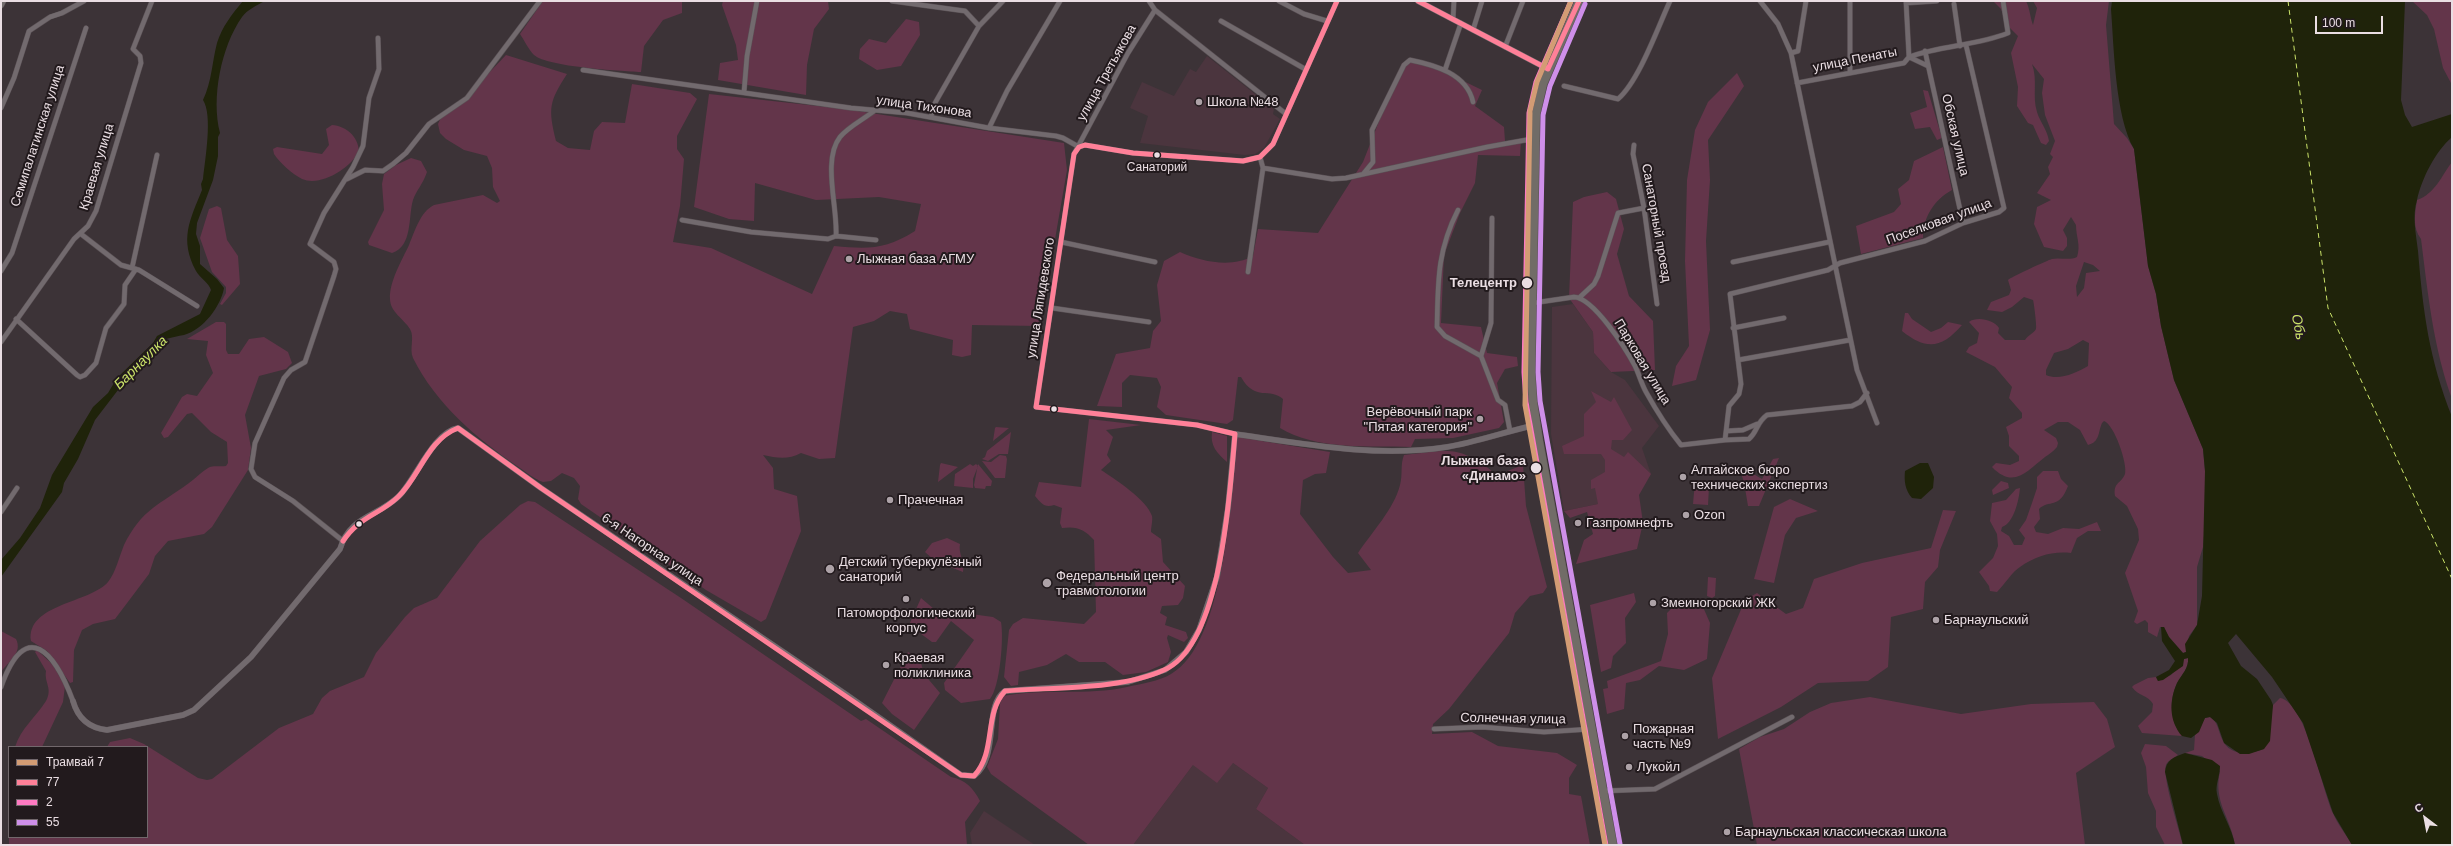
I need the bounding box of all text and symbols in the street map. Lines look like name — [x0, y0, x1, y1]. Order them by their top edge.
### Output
scale bar — [2317, 8, 2385, 34]
text: 100 m — [2322, 16, 2355, 30]
street label: улица Третьякова — [1074, 22, 1140, 124]
street label: улица Пенаты — [1812, 44, 1898, 76]
street label: Семипалатинская улица — [8, 63, 68, 209]
street label: улица Тихонова — [875, 93, 973, 121]
street label: Обская улица — [1938, 93, 1972, 177]
place label: Школа №48 — [1207, 94, 1279, 110]
marker: Школа №48 — [1194, 97, 1204, 107]
street label: Краевая улица — [76, 122, 118, 212]
marker: Санаторий — [1152, 150, 1162, 160]
place label: Санаторий — [1127, 161, 1187, 175]
street label: Санаторный проезд — [1638, 162, 1674, 284]
street label: Поселковая улица — [1884, 196, 1994, 248]
street label: улица Ляпидевского — [1024, 237, 1058, 359]
place label: Лыжная база АГМУ — [857, 251, 974, 267]
marker: Лыжная база АГМУ — [844, 254, 854, 264]
place label: Телецентр — [1450, 275, 1517, 291]
marker: Телецентр — [1520, 276, 1534, 290]
water label: Обь — [2287, 313, 2309, 341]
street label: Парковая улица — [1610, 316, 1674, 408]
water label: Барнаулка — [111, 333, 171, 393]
unlabelled marker — [1049, 404, 1059, 414]
place label: Верёвочный парк "Пятая категория" — [1364, 404, 1472, 435]
marker: Верёвочный парк "Пятая категория" — [1475, 414, 1485, 424]
place label: Лыжная база «Динамо» — [1441, 453, 1526, 484]
marker: Лыжная база «Динамо» — [1529, 461, 1543, 475]
place label: Алтайское бюро технических экспертиз — [1691, 462, 1828, 493]
marker: Алтайское бюро технических экспертиз — [1678, 472, 1688, 482]
place label: Прачечная — [898, 492, 963, 508]
marker: Прачечная — [885, 495, 895, 505]
place label: Ozon — [1694, 507, 1725, 523]
street label: 6-я Нагорная улица — [599, 510, 705, 590]
marker: Ozon — [1681, 510, 1691, 520]
place label: Газпромнефть — [1586, 515, 1673, 531]
marker: Газпромнефть — [1573, 518, 1583, 528]
unlabelled marker — [354, 519, 364, 529]
place label: Детский туберкулёзный санаторий — [839, 554, 982, 585]
marker: Детский туберкулёзный санаторий — [824, 563, 836, 575]
place label: Федеральный центр травмотологии — [1056, 568, 1179, 599]
marker: Федеральный центр травмотологии — [1041, 577, 1053, 589]
marker: Патоморфологический корпус — [901, 594, 911, 604]
place label: Змеиногорский ЖК — [1661, 595, 1776, 611]
marker: Змеиногорский ЖК — [1648, 598, 1658, 608]
place label: Патоморфологический корпус — [837, 605, 975, 636]
place label: Барнаульский — [1944, 612, 2029, 628]
marker: Барнаульский — [1931, 615, 1941, 625]
place label: Краевая поликлиника — [894, 650, 971, 681]
marker: Краевая поликлиника — [881, 660, 891, 670]
street label: Солнечная улица — [1460, 710, 1566, 728]
place label: Пожарная часть №9 — [1633, 721, 1694, 752]
marker: Пожарная часть №9 — [1620, 731, 1630, 741]
legend — [8, 746, 148, 838]
text: Трамвай 7 — [46, 755, 104, 769]
place label: Лукойл — [1637, 759, 1680, 775]
marker: Лукойл — [1624, 762, 1634, 772]
text: 77 — [46, 775, 59, 789]
text: 2 — [46, 795, 53, 809]
north arrow — [2405, 798, 2445, 838]
text: С — [2412, 801, 2425, 815]
text: 55 — [46, 815, 59, 829]
place label: Барнаульская классическая школа — [1735, 824, 1946, 840]
marker: Барнаульская классическая школа — [1722, 827, 1732, 837]

